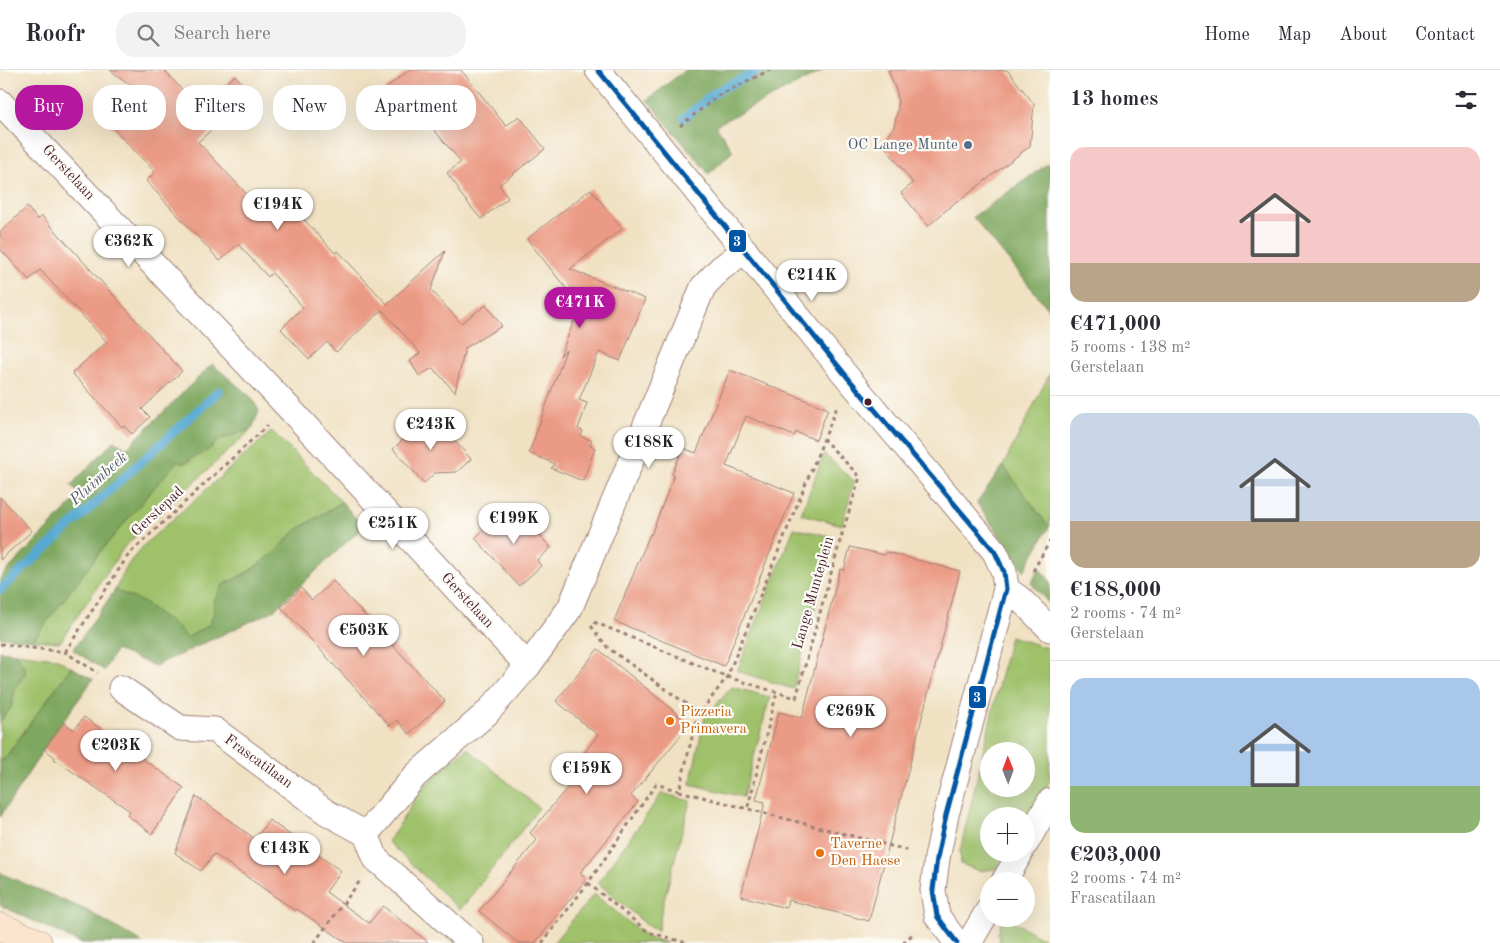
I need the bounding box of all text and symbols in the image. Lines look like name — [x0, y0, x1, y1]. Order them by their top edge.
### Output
search box — [116, 12, 466, 57]
icon: search — [134, 21, 162, 49]
text: Roofr — [25, 23, 86, 47]
text: Search here — [174, 25, 271, 44]
text: Home — [1204, 26, 1250, 44]
text: Map — [1278, 26, 1311, 44]
text: About — [1339, 26, 1387, 44]
text: Contact — [1415, 26, 1475, 44]
chip: Buy — [15, 85, 83, 130]
chip: Rent — [93, 85, 166, 130]
chip: Filters — [176, 85, 263, 130]
chip: New — [273, 85, 346, 130]
chip: Apartment — [356, 85, 476, 130]
icon: filters — [1452, 86, 1480, 114]
text: 13 homes — [1070, 89, 1158, 110]
place label: OC Lange Munte — [848, 138, 958, 153]
marker: OC Lange Munte — [962, 139, 974, 151]
street label: Gerstelaan — [39, 142, 97, 204]
icon: home — [1230, 180, 1320, 270]
pin: €194K — [243, 189, 313, 231]
text: €194K — [253, 197, 303, 213]
pin: €362K — [94, 226, 164, 268]
line badge: 3 — [728, 229, 747, 253]
text: €362K — [104, 234, 154, 250]
text: 3 — [733, 235, 741, 249]
pin: €214K — [777, 260, 847, 302]
text: €214K — [787, 268, 837, 284]
pin: €471K — [545, 286, 615, 329]
text: €471K — [555, 295, 605, 311]
text: €471,000 — [1070, 314, 1161, 335]
text: 5 rooms · 138 m² — [1070, 340, 1190, 356]
text: Gerstelaan — [1070, 360, 1144, 376]
unlabelled marker — [863, 397, 873, 407]
pin: €243K — [396, 408, 466, 451]
text: €243K — [406, 417, 456, 433]
pin: €188K — [614, 426, 684, 469]
text: €188K — [624, 435, 674, 451]
icon: home — [1230, 445, 1320, 535]
water label: Pluimbeek — [66, 449, 131, 509]
street label: Gerstepad — [129, 484, 187, 540]
pin: €199K — [479, 502, 549, 545]
pin: €251K — [358, 508, 428, 550]
text: €199K — [489, 511, 539, 527]
text: €251K — [368, 516, 418, 532]
street label: Lange Munteplein — [791, 535, 837, 651]
street label: Gerstelaan — [438, 570, 496, 632]
text: €188,000 — [1070, 580, 1161, 601]
text: 2 rooms · 74 m² — [1070, 606, 1181, 622]
pin: €503K — [329, 614, 399, 657]
text: €503K — [339, 623, 389, 639]
text: Gerstelaan — [1070, 626, 1144, 642]
line badge: 3 — [968, 685, 987, 709]
text: 3 — [973, 691, 981, 705]
pin: €269K — [816, 696, 886, 738]
text: €269K — [826, 704, 876, 720]
place label: Pizzeria Primavera — [680, 705, 748, 737]
icon: home — [1230, 710, 1320, 800]
marker: Pizzeria Primavera — [664, 715, 676, 727]
pin: €203K — [81, 730, 151, 772]
street label: Frascatilaan — [221, 732, 295, 792]
text: €203K — [91, 738, 141, 754]
north arrow — [980, 742, 1035, 798]
map controls — [980, 742, 1035, 927]
pin: €159K — [552, 752, 622, 795]
text: €159K — [562, 761, 612, 777]
button: + — [980, 807, 1035, 862]
pin: €143K — [250, 832, 320, 875]
place label: Taverne Den Haese — [830, 837, 901, 869]
text: €143K — [260, 841, 310, 857]
text: €203,000 — [1070, 845, 1161, 866]
marker: Taverne Den Haese — [814, 847, 826, 859]
text: 2 rooms · 74 m² — [1070, 871, 1181, 887]
button: − — [980, 872, 1035, 927]
text: Frascatilaan — [1070, 891, 1156, 907]

